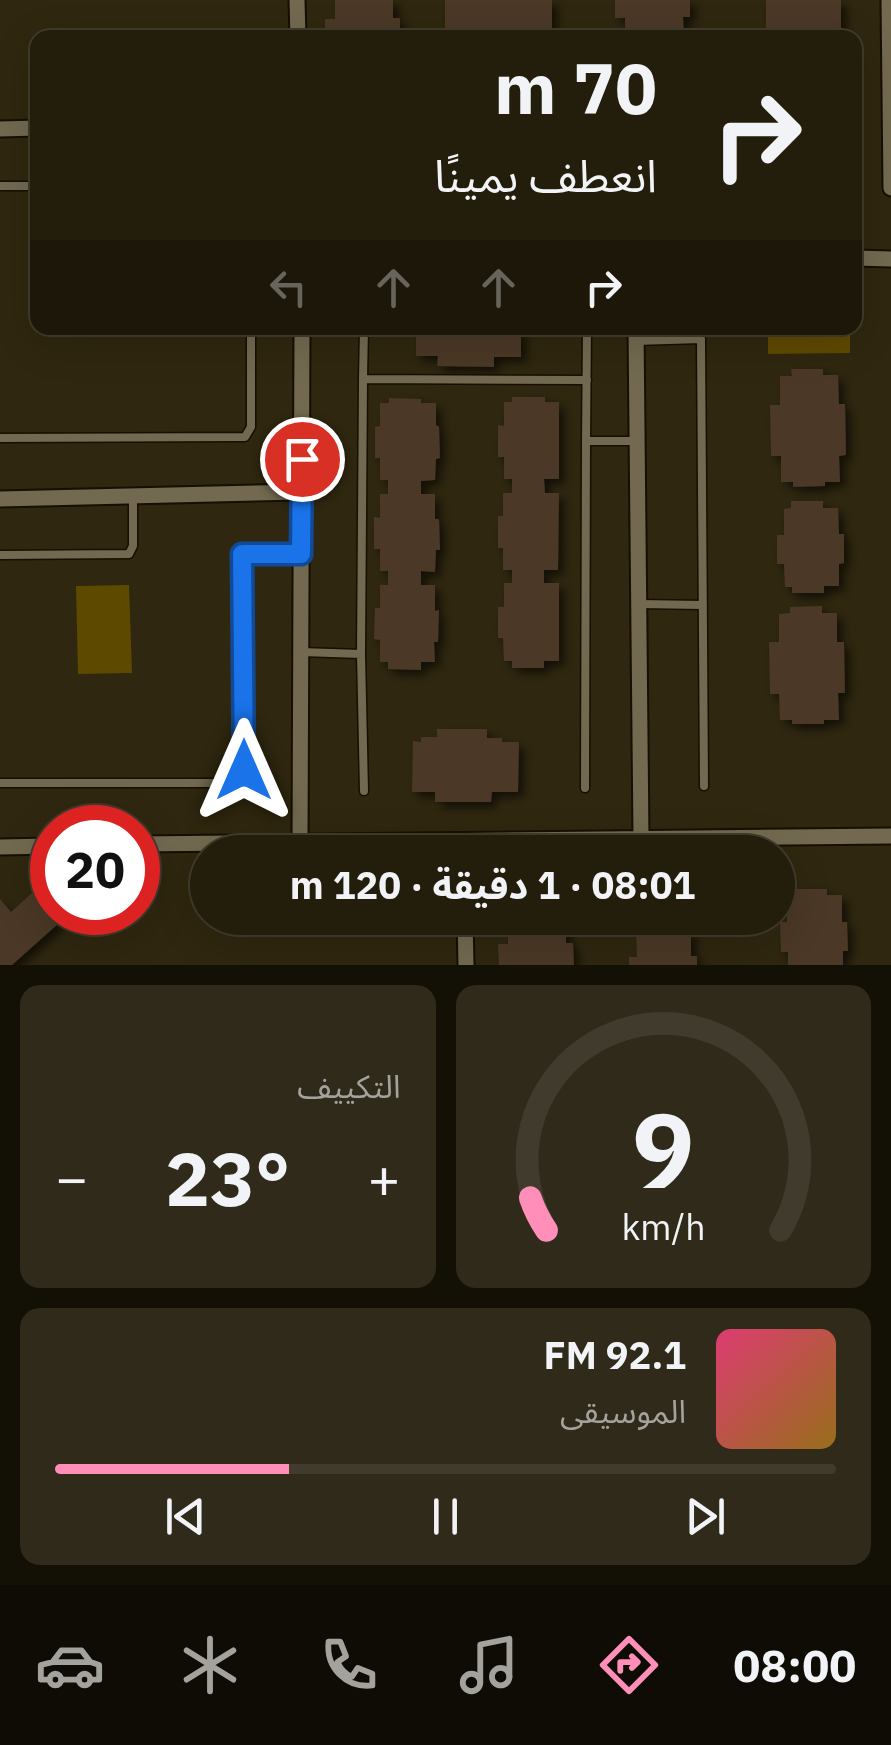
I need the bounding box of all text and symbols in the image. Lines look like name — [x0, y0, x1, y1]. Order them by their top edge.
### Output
text: 70 m — [494, 42, 657, 133]
icon: right — [692, 70, 822, 200]
text: انعطف يمينًا — [434, 146, 657, 204]
icon: left — [261, 260, 316, 315]
icon: ahead — [366, 260, 421, 315]
icon: ahead — [471, 260, 526, 315]
icon: right — [576, 260, 631, 315]
pin — [260, 417, 345, 502]
icon: arrive — [275, 432, 330, 487]
position arrow — [192, 718, 296, 822]
speed limit sign: 20 — [30, 805, 160, 935]
text: 08:01 · 1 دقيقة · 120 m — [290, 860, 695, 909]
text: التكييف — [297, 1065, 401, 1107]
text: 9 — [632, 1081, 694, 1217]
text: 23° — [165, 1129, 290, 1227]
text: − — [55, 1142, 88, 1213]
text: + — [367, 1142, 400, 1213]
text: km/h — [621, 1203, 705, 1250]
text: 92.1 FM — [543, 1330, 686, 1379]
text: الموسيقى — [560, 1390, 686, 1432]
icon: previous — [158, 1489, 213, 1544]
icon: pause — [418, 1489, 473, 1544]
icon: next — [678, 1489, 733, 1544]
icon: car — [35, 1630, 105, 1700]
icon: climate — [175, 1630, 245, 1700]
icon: phone — [314, 1630, 384, 1700]
icon: music — [454, 1630, 524, 1700]
icon: directions — [594, 1630, 664, 1700]
text: 08:00 — [733, 1636, 856, 1694]

